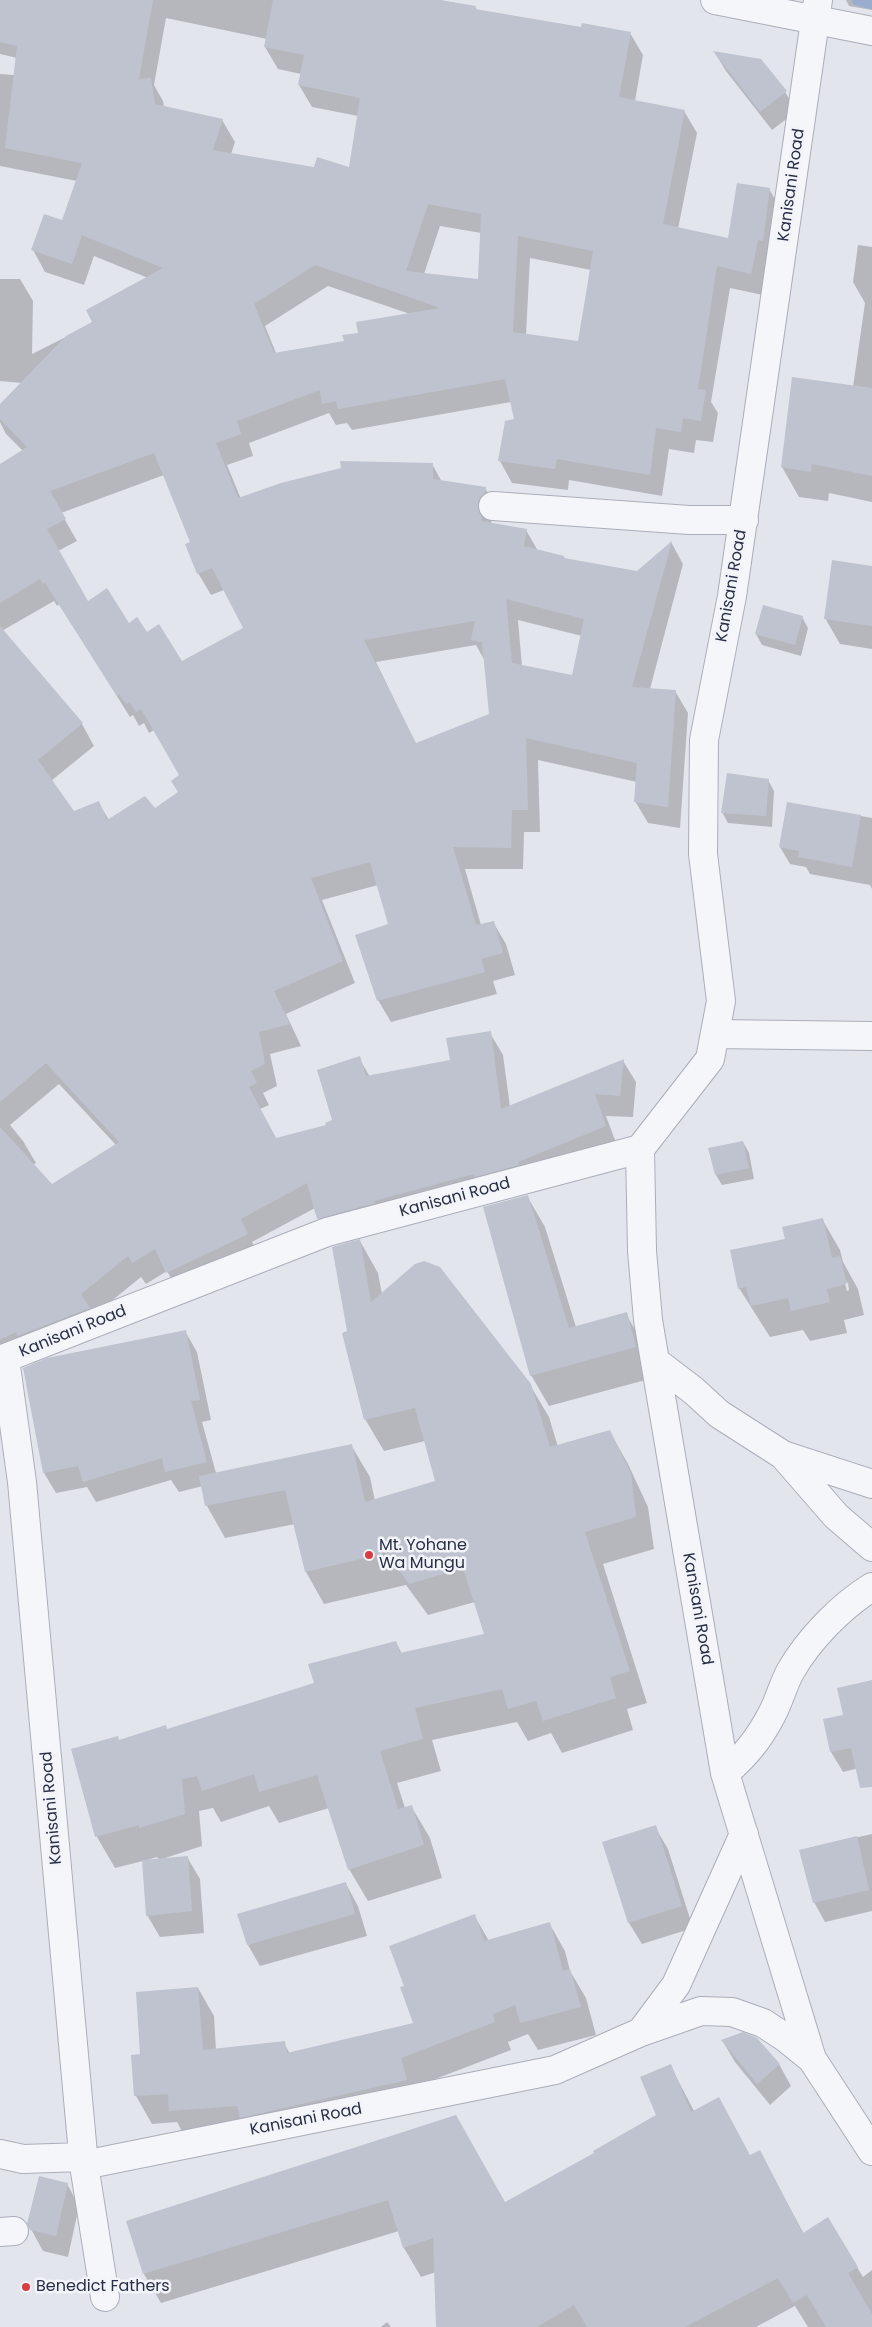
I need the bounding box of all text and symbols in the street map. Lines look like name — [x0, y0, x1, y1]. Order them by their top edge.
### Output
street label: Kanisani Road — [775, 127, 809, 243]
street label: Kanisani Road — [713, 528, 751, 644]
street label: Kanisani Road — [398, 1174, 512, 1222]
street label: Kanisani Road — [17, 1302, 129, 1362]
place label: Mt. Yohane Wa Mungu — [379, 1536, 467, 1574]
marker: Mt. Yohane Wa Mungu — [363, 1549, 375, 1561]
street label: Kanisani Road — [678, 1551, 716, 1667]
street label: Kanisani Road — [37, 1750, 67, 1866]
street label: Kanisani Road — [248, 2100, 364, 2140]
place label: Benedict Fathers — [36, 2277, 170, 2297]
marker: Benedict Fathers — [20, 2281, 32, 2293]

